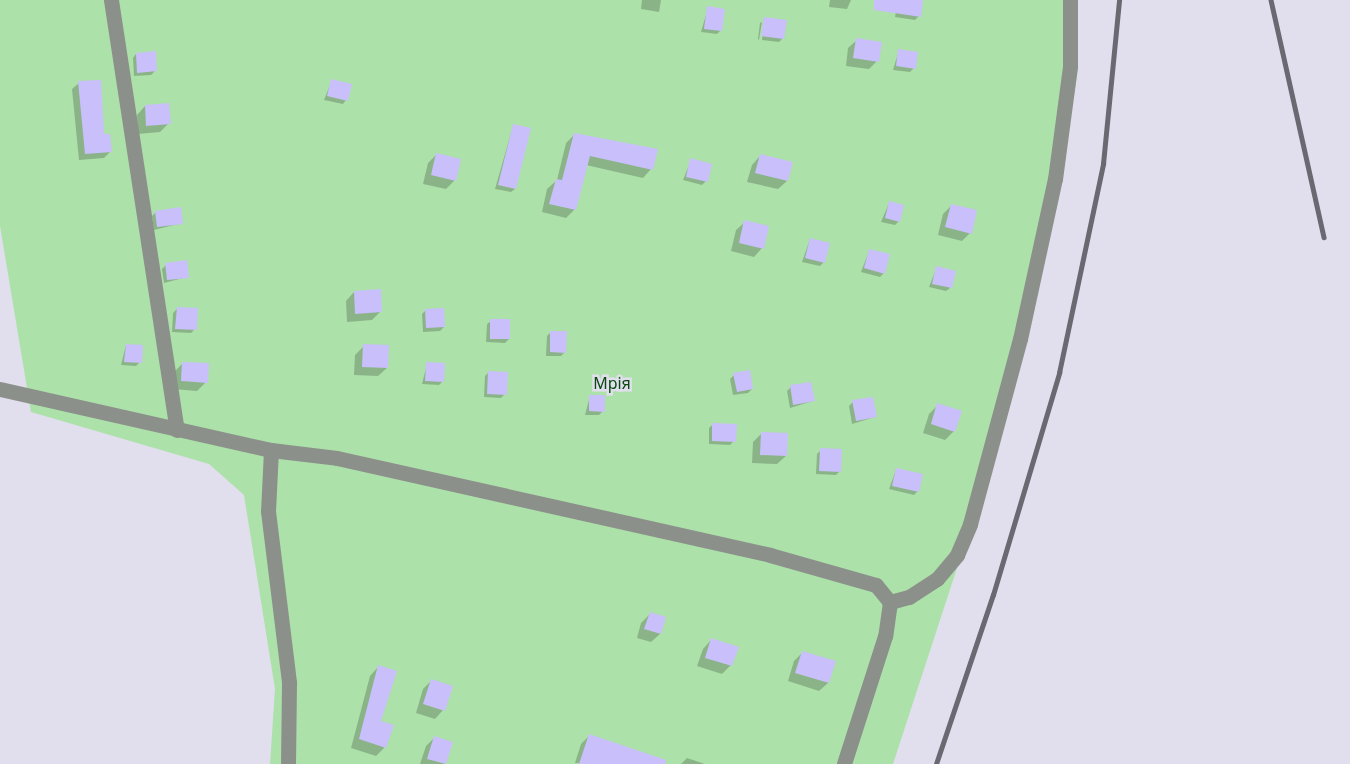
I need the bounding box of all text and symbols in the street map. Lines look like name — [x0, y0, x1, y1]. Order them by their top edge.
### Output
park label: Мрія — [593, 373, 631, 393]

